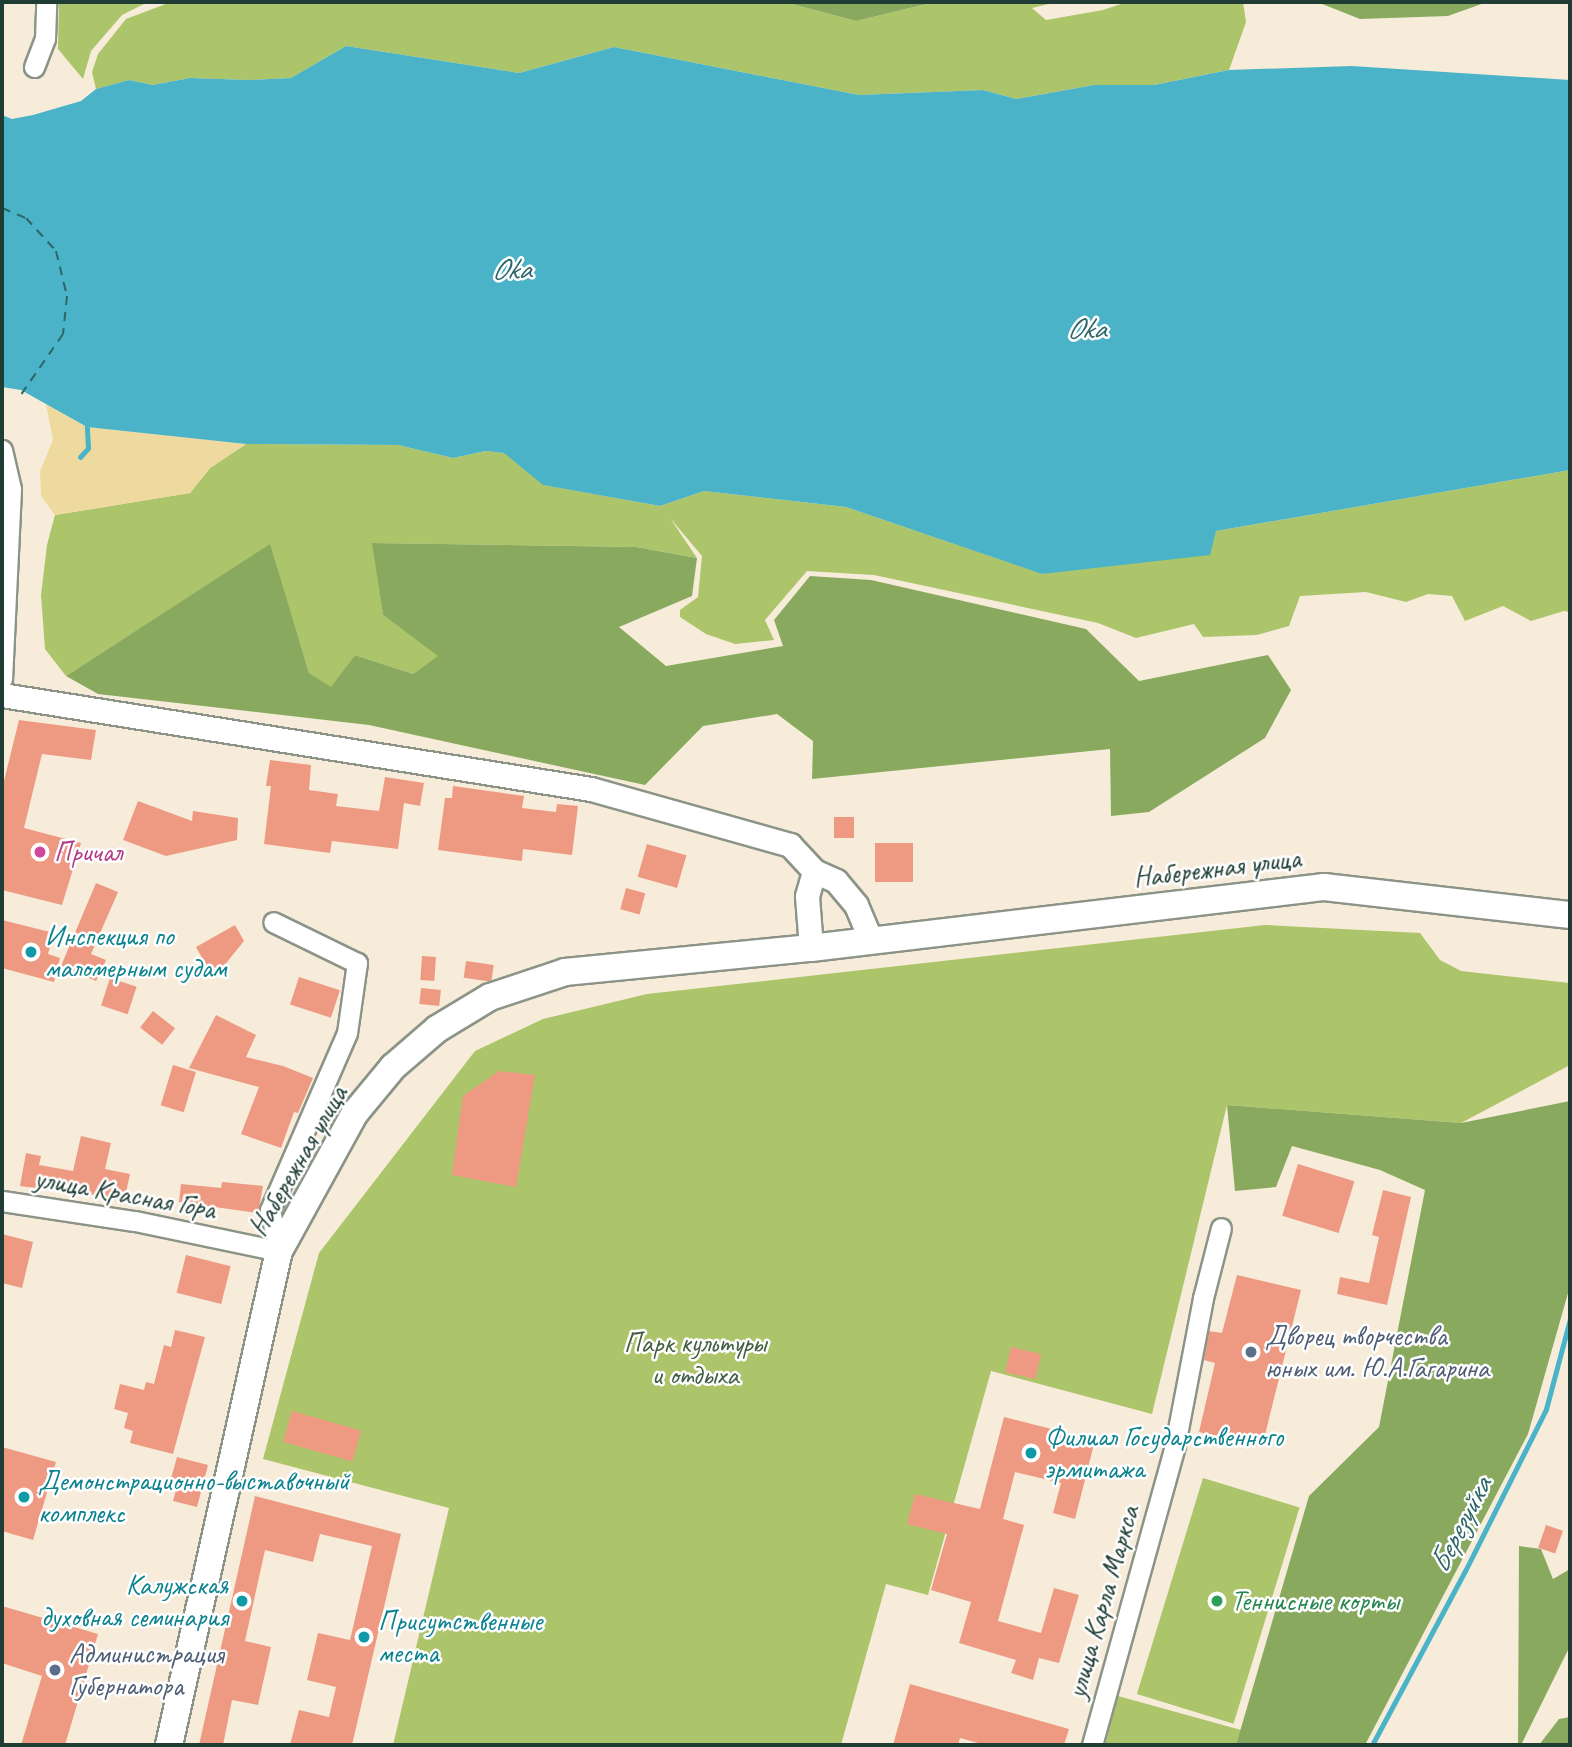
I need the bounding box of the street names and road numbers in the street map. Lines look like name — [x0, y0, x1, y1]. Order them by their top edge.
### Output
street label: Набережная улица — [1130, 841, 1304, 895]
street label: Набережная улица — [241, 1079, 355, 1243]
street label: улица Красная Гора — [32, 1162, 218, 1226]
street label: улица Карла Маркса — [1060, 1503, 1146, 1701]

